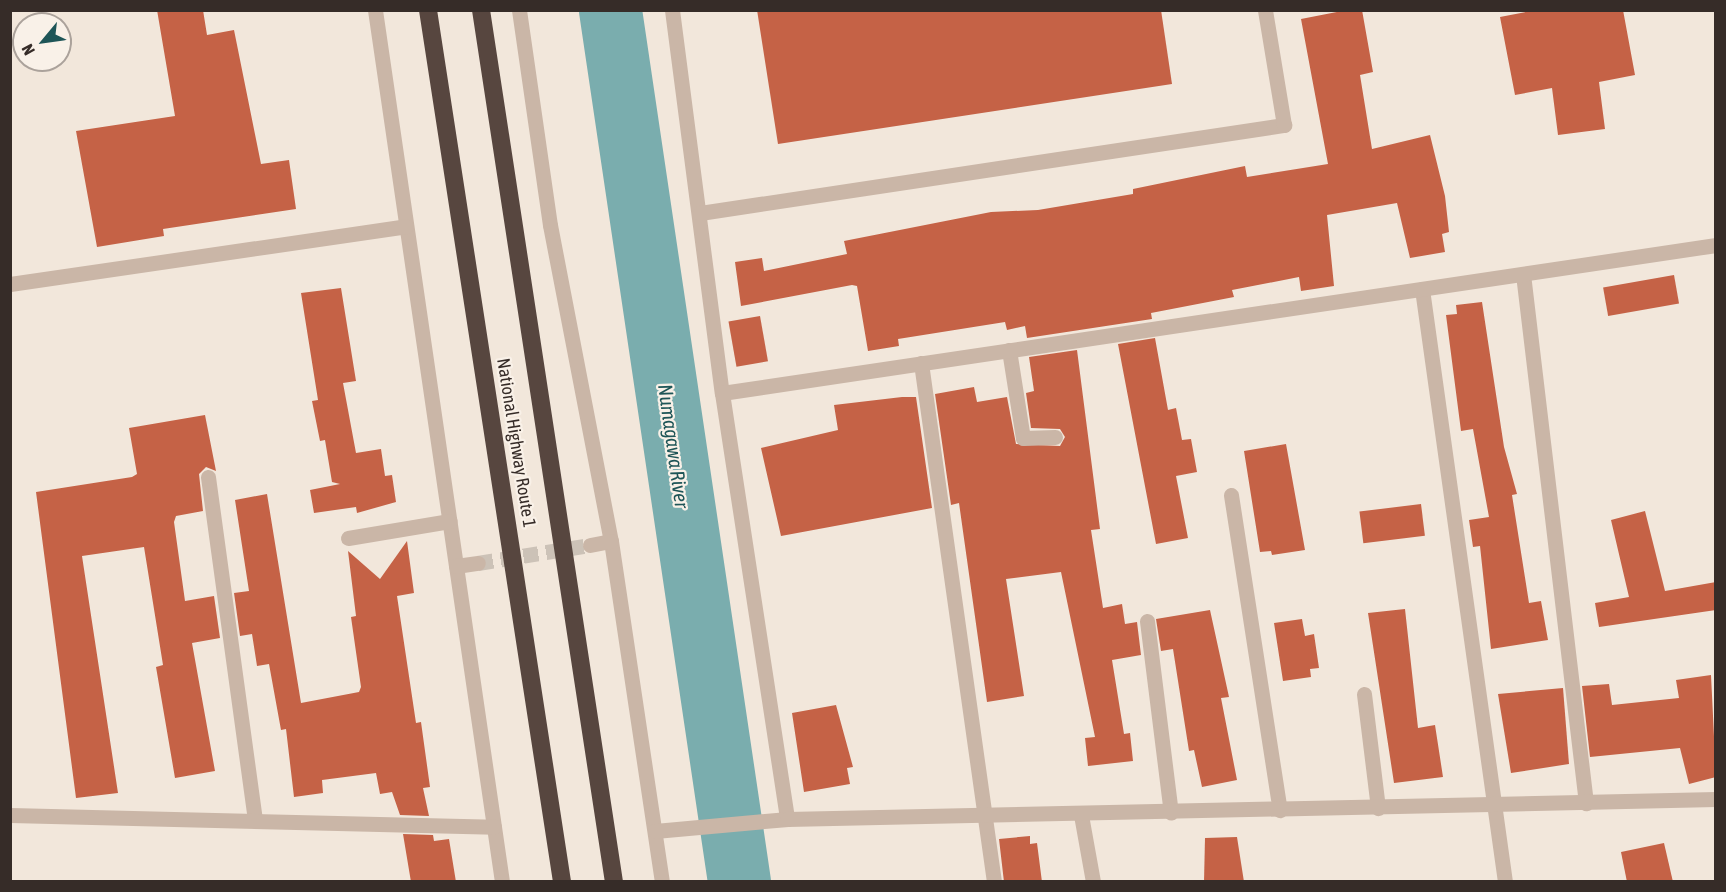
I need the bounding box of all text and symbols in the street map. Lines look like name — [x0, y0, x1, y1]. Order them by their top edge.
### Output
north arrow — [12, 12, 72, 72]
text: N — [18, 41, 38, 58]
street label: National Highway Route 1 — [492, 357, 540, 529]
water label: Numagawa River — [653, 382, 695, 510]

